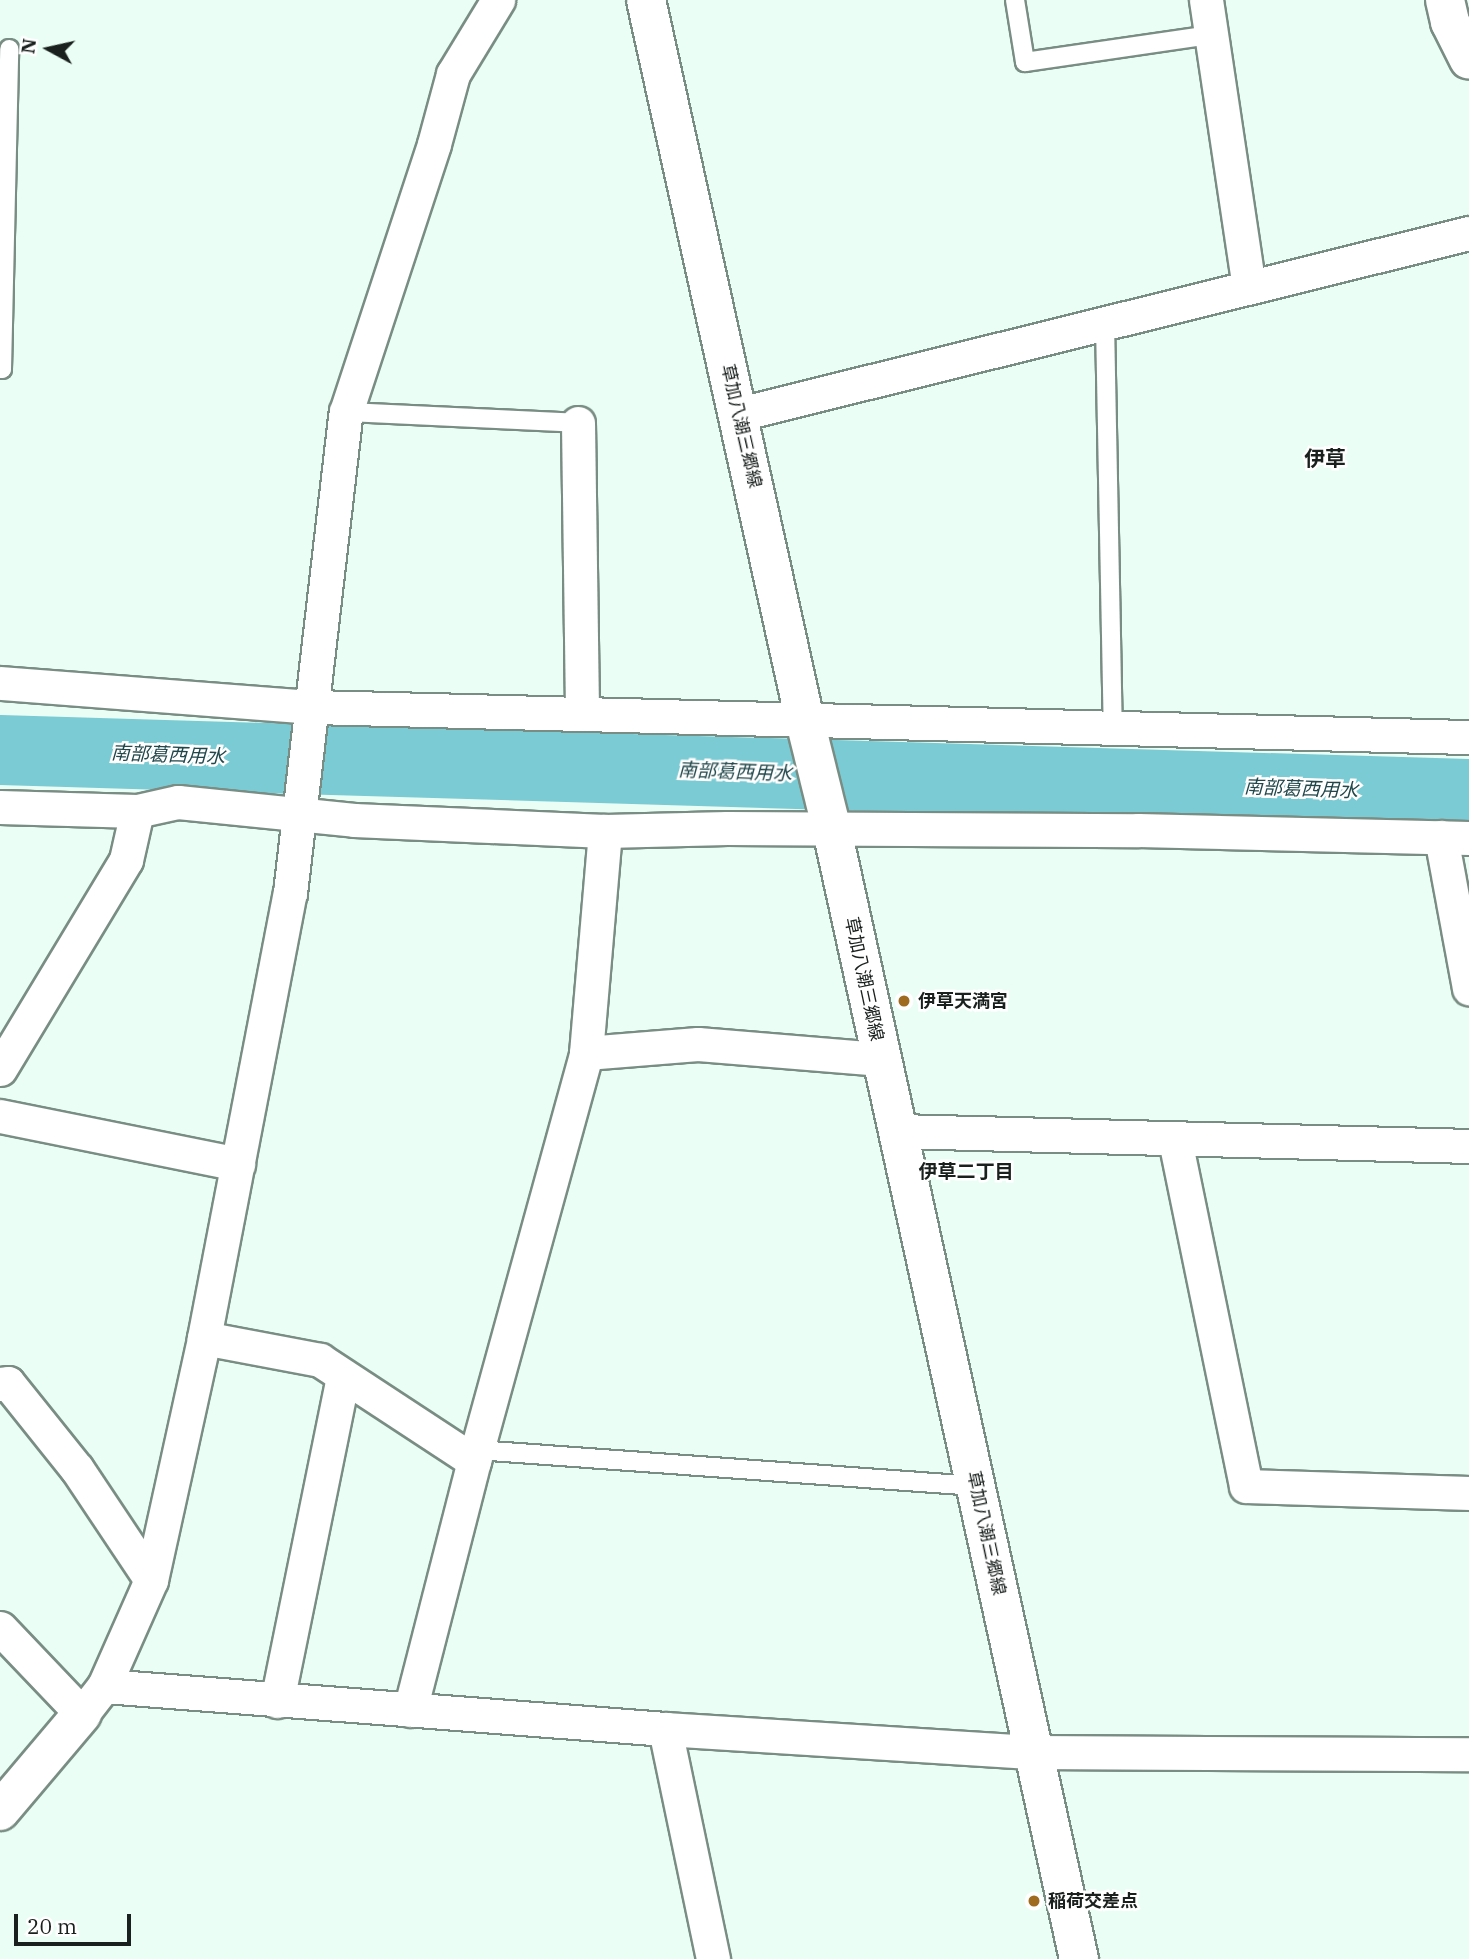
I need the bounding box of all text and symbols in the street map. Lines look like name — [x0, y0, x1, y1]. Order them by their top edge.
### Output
north arrow — [14, 14, 84, 84]
text: N — [15, 37, 41, 55]
street label: 草加八潮三郷線 — [716, 362, 766, 490]
district label: 伊草 — [1304, 445, 1346, 471]
water label: 南部葛西用水 — [111, 742, 225, 768]
water label: 南部葛西用水 — [678, 759, 792, 785]
water label: 南部葛西用水 — [1244, 776, 1358, 802]
street label: 草加八潮三郷線 — [840, 915, 888, 1043]
place label: 伊草天満宮 — [918, 990, 1008, 1012]
marker: 伊草天満宮 — [896, 993, 912, 1009]
district label: 伊草二丁目 — [919, 1161, 1013, 1183]
street label: 草加八潮三郷線 — [962, 1469, 1010, 1597]
place label: 稲荷交差点 — [1048, 1890, 1138, 1912]
marker: 稲荷交差点 — [1026, 1893, 1042, 1909]
scale bar — [18, 1899, 135, 1943]
text: 20 m — [27, 1912, 77, 1940]

